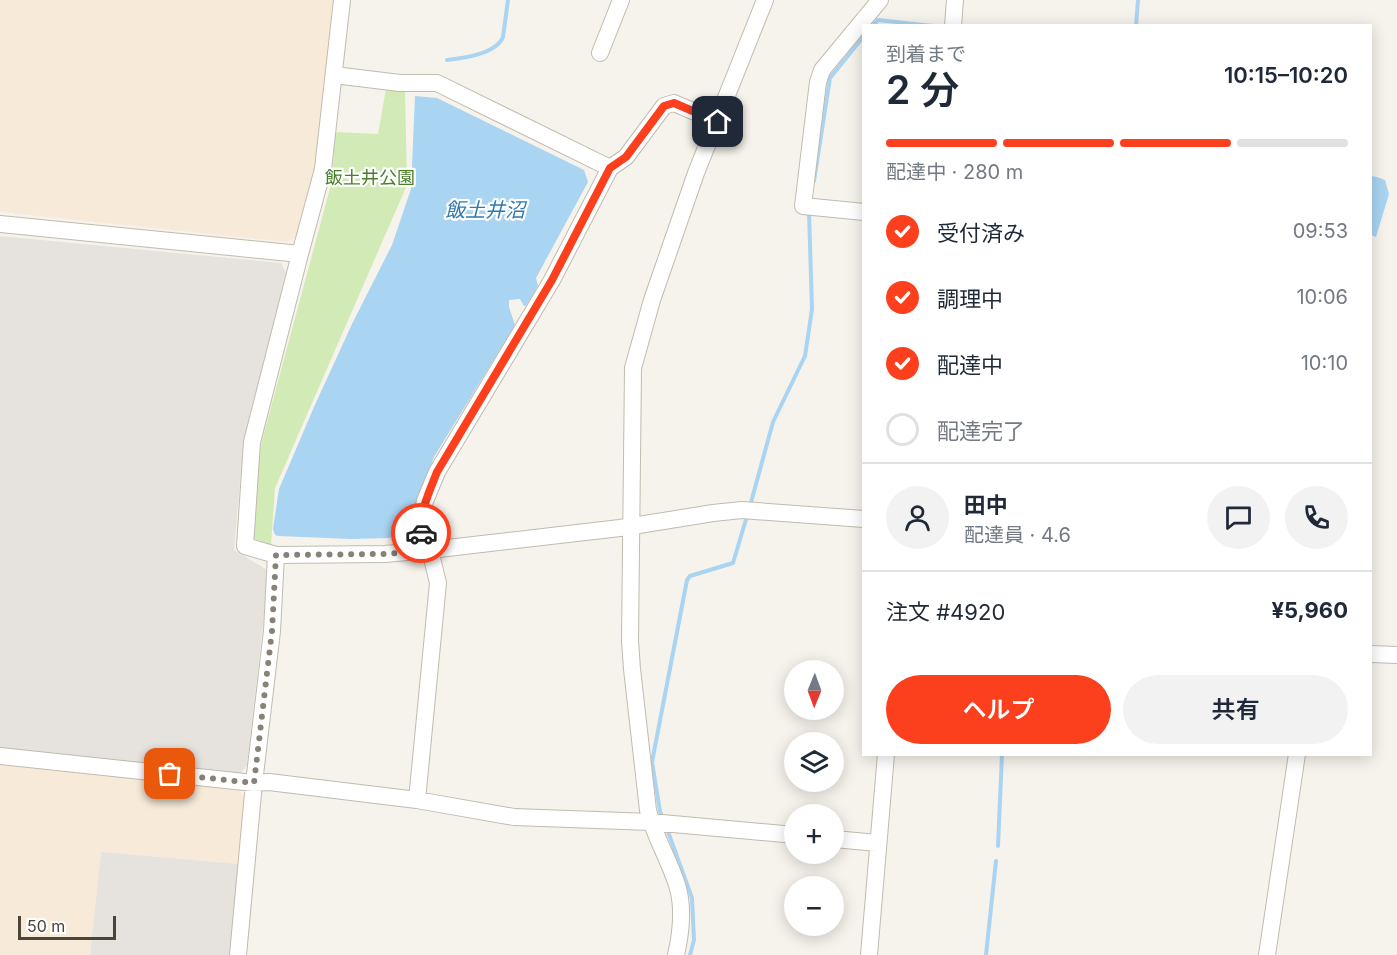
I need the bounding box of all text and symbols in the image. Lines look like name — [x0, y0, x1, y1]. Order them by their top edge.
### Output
text: 到着まで — [886, 42, 966, 66]
text: 10:15–10:20 — [1224, 62, 1348, 88]
text: 2 分 — [886, 66, 959, 113]
pin — [692, 96, 743, 147]
icon: home — [701, 105, 734, 138]
text: 配達中 · 280 m — [886, 160, 1023, 184]
park label: 飯土井公園 — [325, 167, 415, 188]
water label: 飯土井沼 — [445, 198, 528, 222]
icon: check — [886, 215, 919, 248]
text: 09:53 — [1293, 219, 1348, 243]
text: 受付済み — [937, 220, 1025, 246]
icon: check — [886, 281, 919, 314]
text: 10:06 — [1296, 285, 1348, 309]
text: 調理中 — [937, 286, 1003, 312]
icon: check — [886, 347, 919, 380]
text: 10:10 — [1301, 351, 1348, 375]
text: 配達中 — [937, 352, 1003, 378]
text: 配達完了 — [937, 418, 1025, 444]
button: person — [886, 486, 949, 549]
button: chat — [1207, 486, 1270, 549]
button: phone — [1285, 486, 1348, 549]
text: 田中 — [964, 492, 1008, 518]
courier — [391, 503, 451, 563]
icon: car — [405, 517, 438, 550]
text: 配達員 · 4.6 — [964, 523, 1071, 547]
text: ¥5,960 — [1271, 597, 1348, 623]
text: 注文 #4920 — [886, 599, 1005, 625]
north arrow — [784, 660, 844, 720]
map controls — [784, 660, 844, 936]
button: ヘルプ — [886, 675, 1111, 744]
button: 共有 — [1123, 675, 1348, 744]
button: layers — [784, 732, 844, 792]
pin — [144, 748, 195, 799]
icon: bag — [153, 757, 186, 790]
button: + — [784, 804, 844, 864]
button: − — [784, 876, 844, 936]
scale bar — [18, 913, 116, 940]
text: 50 m — [27, 916, 65, 936]

